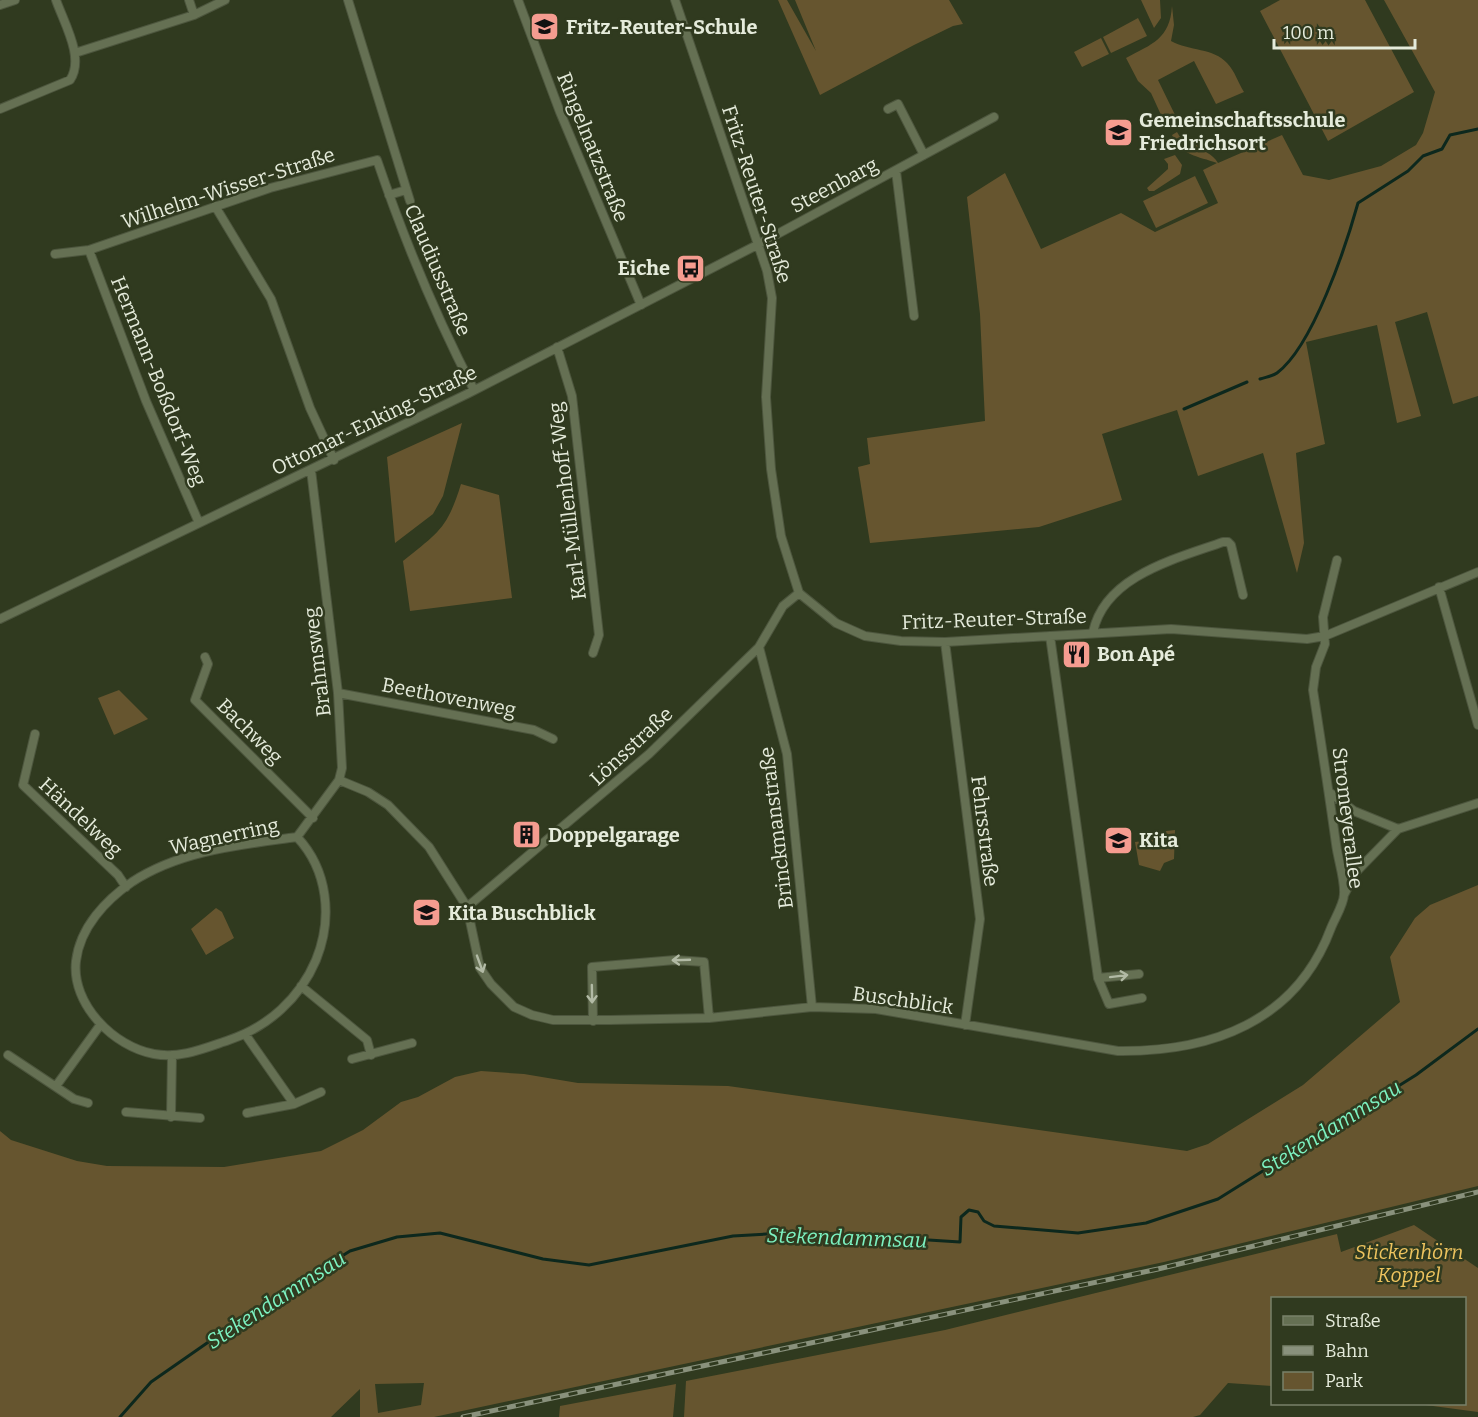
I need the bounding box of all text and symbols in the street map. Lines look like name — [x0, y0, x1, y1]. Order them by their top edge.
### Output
school or university icon: Fritz-Reuter-Schule — [529, 11, 561, 43]
scale bar — [1274, 12, 1415, 50]
place label: Fritz-Reuter-Schule — [566, 15, 758, 39]
text: 100 m — [1283, 22, 1334, 44]
street label: Ringelnatzstraße — [552, 69, 634, 225]
street label: Fritz-Reuter-Straße — [717, 102, 797, 286]
place label: Gemeinschaftsschule Friedrichsort — [1139, 108, 1345, 155]
school or university icon: Gemeinschaftsschule Friedrichsort — [1102, 116, 1134, 148]
street label: Wilhelm-Wisser-Straße — [118, 142, 338, 234]
street label: Steenbarg — [786, 152, 882, 218]
street label: Claudiusstraße — [399, 201, 477, 339]
bus stop icon: Eiche — [675, 252, 707, 284]
place label: Eiche — [618, 256, 670, 280]
street label: Hermann-Boßdorf-Weg — [106, 273, 212, 489]
street label: Ottomar-Enking-Straße — [268, 360, 480, 480]
street label: Karl-Müllenhoff-Weg — [543, 401, 591, 601]
street label: Fritz-Reuter-Straße — [901, 604, 1087, 634]
street label: Brahmsweg — [298, 606, 336, 718]
restaurant icon: Bon Apé — [1060, 638, 1092, 670]
place label: Bon Apé — [1097, 642, 1175, 666]
street label: Beethovenweg — [380, 672, 518, 722]
street label: Bachweg — [212, 693, 288, 769]
street label: Lönsstraße — [585, 702, 677, 790]
street label: Brinckmanstraße — [754, 746, 798, 910]
street label: Stromeyerallee — [1327, 746, 1369, 890]
street label: Händelweg — [34, 772, 128, 862]
street label: Fehrsstraße — [966, 774, 1004, 888]
street label: Wagnerring — [167, 813, 281, 859]
building icon: Doppelgarage — [511, 819, 543, 851]
place label: Doppelgarage — [548, 823, 680, 847]
school or university icon: Kita — [1102, 824, 1134, 856]
place label: Kita — [1139, 828, 1178, 852]
school or university icon: Kita Buschblick — [411, 897, 443, 929]
place label: Kita Buschblick — [448, 901, 596, 925]
one-way arrow — [476, 954, 487, 973]
one-way arrow — [671, 955, 691, 966]
one-way arrow — [1108, 970, 1128, 981]
street label: Buschblick — [851, 981, 956, 1019]
one-way arrow — [586, 983, 598, 1003]
water label: Stekendammsau — [1256, 1074, 1406, 1182]
water label: Stekendammsau — [766, 1222, 928, 1254]
park label: Stickenhörn Koppel — [1355, 1240, 1463, 1287]
water label: Stekendammsau — [201, 1245, 351, 1355]
legend — [1271, 1297, 1466, 1405]
text: Straße — [1325, 1310, 1381, 1332]
text: Bahn — [1325, 1340, 1369, 1362]
text: Park — [1325, 1370, 1364, 1392]

